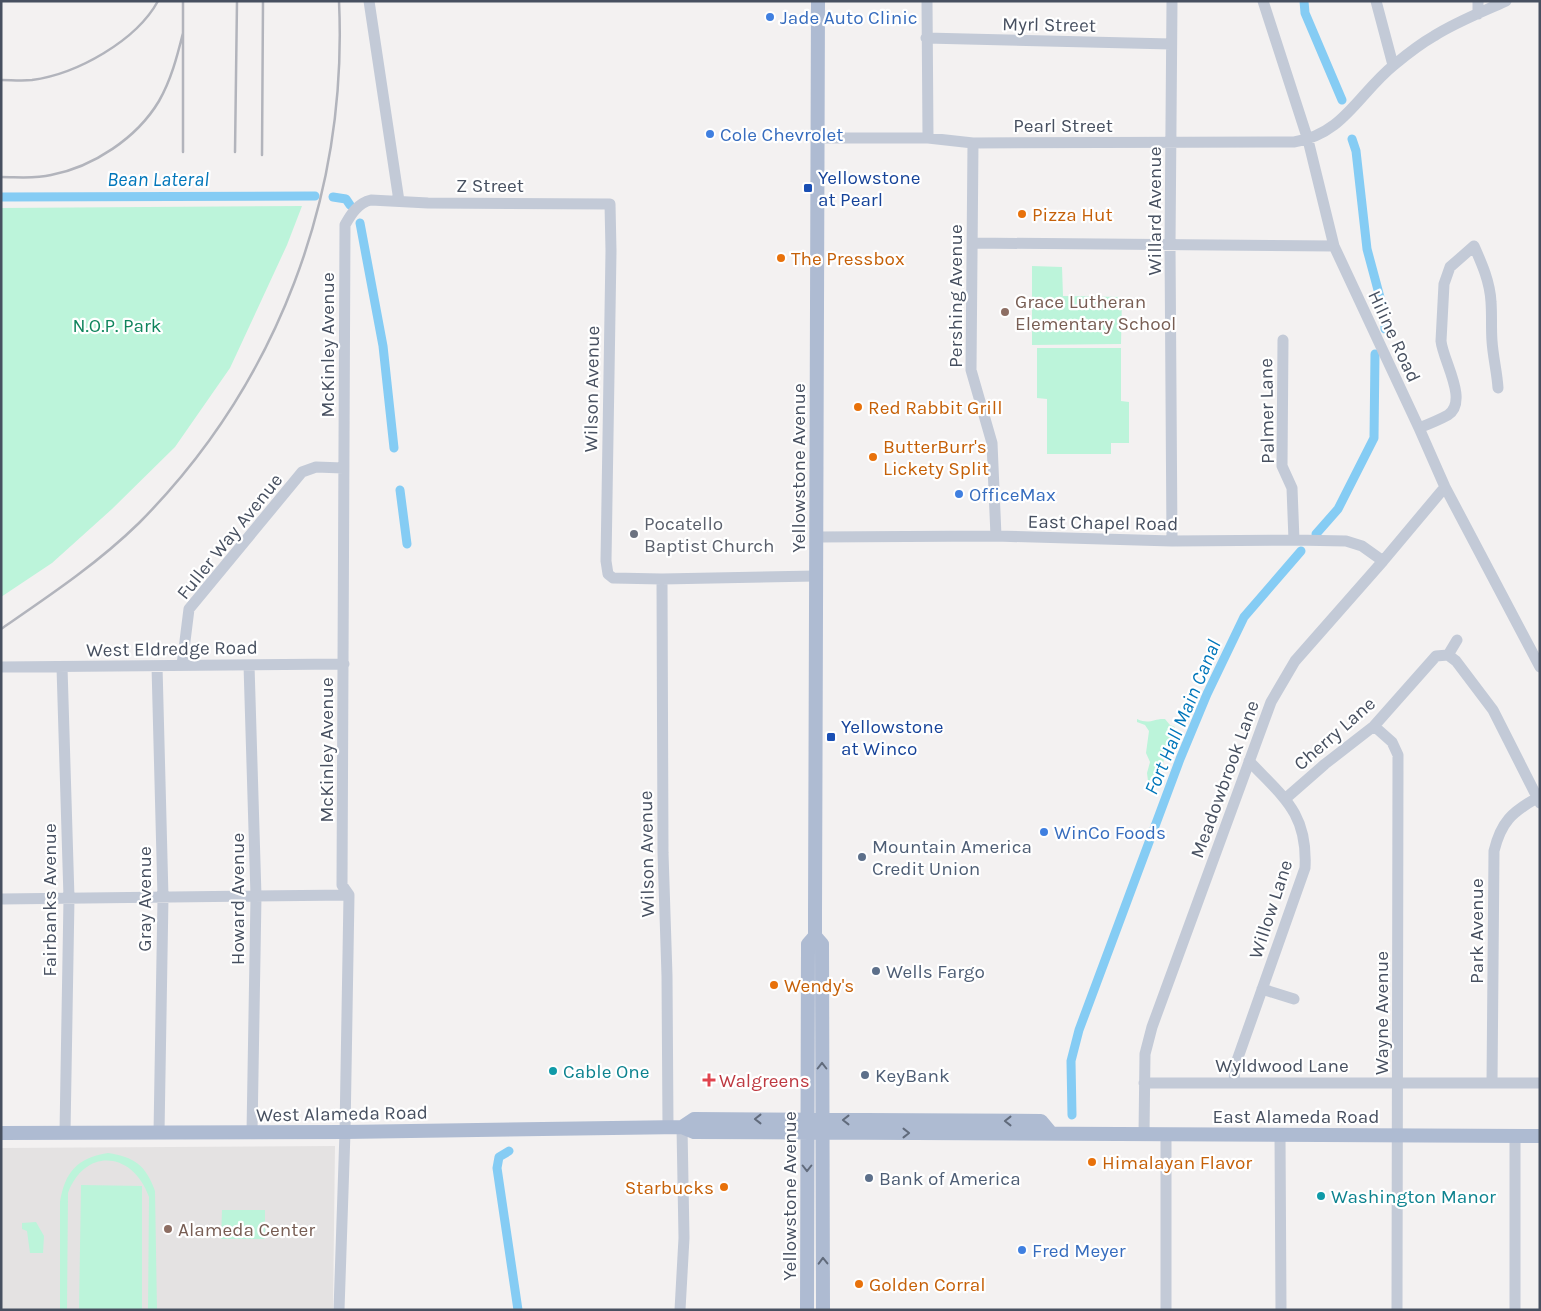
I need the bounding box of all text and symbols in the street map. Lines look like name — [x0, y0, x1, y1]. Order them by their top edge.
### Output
place label: Jade Auto Clinic — [780, 7, 918, 29]
marker: Jade Auto Clinic — [764, 11, 776, 23]
street label: Myrl Street — [1002, 13, 1096, 37]
street label: Pearl Street — [1013, 115, 1113, 137]
place label: Cole Chevrolet — [720, 124, 844, 146]
marker: Cole Chevrolet — [704, 128, 716, 140]
street label: Willard Avenue — [1144, 147, 1166, 275]
place label: Yellowstone at Pearl — [818, 167, 920, 211]
water label: Bean Lateral — [107, 168, 209, 191]
street label: Z Street — [456, 175, 524, 197]
marker: Yellowstone at Pearl — [802, 182, 814, 194]
place label: Pizza Hut — [1032, 204, 1113, 226]
marker: Pizza Hut — [1016, 208, 1028, 220]
street label: Pershing Avenue — [945, 224, 967, 368]
place label: The Pressbox — [791, 248, 905, 270]
marker: The Pressbox — [775, 252, 787, 264]
street label: McKinley Avenue — [317, 272, 339, 418]
street label: Hiline Road — [1363, 287, 1425, 386]
place label: Grace Lutheran Elementary School — [1015, 291, 1176, 335]
marker: Grace Lutheran Elementary School — [999, 306, 1011, 318]
park label: N.O.P. Park — [72, 315, 162, 337]
street label: Wilson Avenue — [580, 325, 604, 453]
street label: Palmer Lane — [1255, 358, 1279, 464]
street label: Yellowstone Avenue — [788, 383, 810, 553]
place label: Red Rabbit Grill — [868, 397, 1003, 419]
marker: Red Rabbit Grill — [852, 401, 864, 413]
place label: ButterBurr's Lickety Split — [883, 436, 989, 480]
marker: ButterBurr's Lickety Split — [867, 451, 879, 463]
street label: Fuller Way Avenue — [172, 469, 287, 604]
place label: OfficeMax — [969, 484, 1056, 506]
marker: OfficeMax — [953, 488, 965, 500]
street label: East Chapel Road — [1027, 511, 1179, 535]
place label: Pocatello Baptist Church — [644, 513, 775, 557]
marker: Pocatello Baptist Church — [628, 528, 640, 540]
water label: Fort Hall Main Canal — [1139, 636, 1225, 798]
street label: West Eldredge Road — [86, 637, 258, 661]
street label: McKinley Avenue — [316, 677, 338, 823]
street label: Cherry Lane — [1290, 692, 1380, 775]
street label: Meadowbrook Lane — [1186, 697, 1264, 861]
place label: Yellowstone at Winco — [841, 716, 943, 760]
marker: Yellowstone at Winco — [825, 731, 837, 743]
street label: Wilson Avenue — [635, 790, 659, 918]
place label: WinCo Foods — [1054, 822, 1166, 844]
street label: Fairbanks Avenue — [39, 823, 61, 977]
marker: WinCo Foods — [1038, 826, 1050, 838]
street label: Howard Avenue — [227, 833, 249, 965]
place label: Mountain America Credit Union — [872, 836, 1032, 880]
street label: Gray Avenue — [134, 846, 156, 952]
marker: Mountain America Credit Union — [856, 851, 868, 863]
street label: Willow Lane — [1245, 857, 1297, 961]
street label: Park Avenue — [1466, 878, 1488, 984]
street label: Wayne Avenue — [1371, 951, 1393, 1075]
place label: Wells Fargo — [886, 961, 985, 983]
marker: Wells Fargo — [870, 965, 882, 977]
place label: Wendy's — [784, 975, 854, 997]
marker: Wendy's — [768, 979, 780, 991]
street label: Wyldwood Lane — [1215, 1055, 1349, 1077]
place label: Cable One — [563, 1061, 649, 1083]
one-way arrow — [817, 1062, 827, 1070]
marker: Cable One — [547, 1065, 559, 1077]
place label: KeyBank — [875, 1065, 950, 1087]
marker: KeyBank — [859, 1069, 871, 1081]
place label: Walgreens — [719, 1070, 810, 1092]
marker: Walgreens — [703, 1074, 715, 1086]
street label: West Alameda Road — [256, 1102, 428, 1126]
street label: East Alameda Road — [1213, 1106, 1379, 1128]
street label: Yellowstone Avenue — [779, 1111, 801, 1281]
one-way arrow — [754, 1114, 762, 1124]
one-way arrow — [841, 1115, 849, 1125]
one-way arrow — [1004, 1116, 1012, 1126]
one-way arrow — [902, 1128, 910, 1138]
place label: Himalayan Flavor — [1102, 1152, 1252, 1174]
marker: Himalayan Flavor — [1086, 1156, 1098, 1168]
one-way arrow — [802, 1165, 812, 1173]
place label: Bank of America — [879, 1168, 1021, 1190]
marker: Bank of America — [863, 1172, 875, 1184]
place label: Starbucks — [625, 1177, 714, 1199]
marker: Starbucks — [718, 1181, 730, 1193]
place label: Washington Manor — [1331, 1186, 1496, 1208]
marker: Washington Manor — [1315, 1190, 1327, 1202]
place label: Alameda Center — [178, 1219, 315, 1241]
marker: Alameda Center — [162, 1223, 174, 1235]
place label: Fred Meyer — [1032, 1240, 1126, 1262]
marker: Fred Meyer — [1016, 1244, 1028, 1256]
one-way arrow — [818, 1257, 828, 1264]
place label: Golden Corral — [869, 1274, 985, 1296]
marker: Golden Corral — [853, 1278, 865, 1290]

